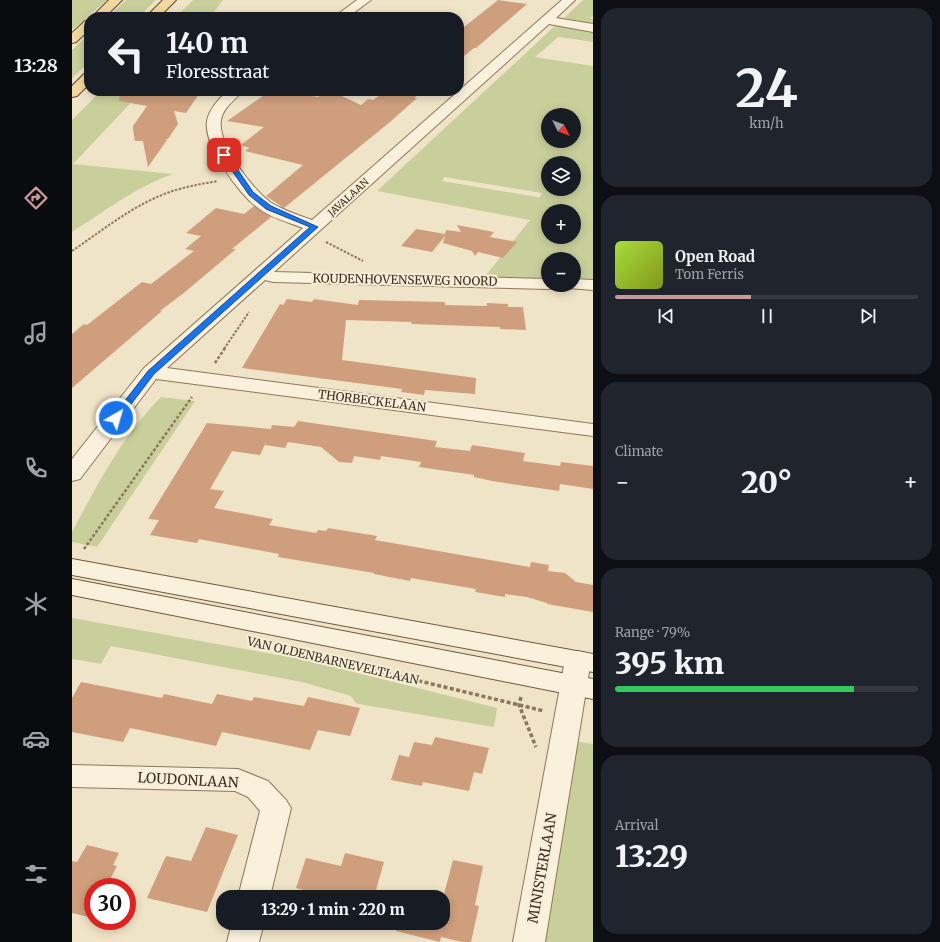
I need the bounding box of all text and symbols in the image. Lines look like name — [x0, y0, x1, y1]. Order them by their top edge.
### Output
text: 140 m — [166, 25, 248, 61]
icon: left — [100, 28, 152, 80]
text: 13:28 — [14, 54, 58, 77]
text: 24 — [735, 56, 798, 121]
text: Floresstraat — [166, 60, 269, 83]
north arrow — [541, 108, 581, 148]
map controls — [541, 108, 581, 292]
text: km/h — [749, 115, 784, 132]
pin — [207, 138, 241, 172]
icon: arrive — [213, 144, 235, 166]
button: layers — [541, 156, 581, 196]
street label: JAVALAAN — [324, 175, 372, 220]
icon: directions — [22, 184, 50, 212]
button: + — [541, 204, 581, 244]
text: Open Road — [675, 247, 755, 266]
button: − — [541, 252, 581, 292]
text: Tom Ferris — [675, 266, 744, 283]
street label: KOUDENHOVENSEWEG NOORD — [312, 270, 498, 289]
icon: previous — [655, 305, 677, 327]
icon: pause — [756, 305, 778, 327]
icon: next — [857, 305, 879, 327]
icon: music — [22, 319, 50, 347]
street label: THORBECKELAAN — [317, 386, 428, 415]
position arrow — [95, 397, 137, 439]
text: Climate — [615, 443, 663, 460]
icon: phone — [22, 454, 50, 482]
text: 20° — [741, 463, 792, 501]
text: − — [615, 468, 630, 496]
text: + — [903, 468, 918, 496]
icon: climate — [22, 590, 50, 618]
text: Range · 79% — [615, 624, 690, 641]
street label: VAN OLDENBARNEVELTLAAN — [245, 633, 421, 688]
text: 395 km — [615, 644, 724, 682]
icon: car — [22, 725, 50, 753]
street label: LOUDONLAAN — [137, 768, 239, 792]
street label: MINISTERLAAN — [523, 811, 561, 925]
text: Arrival — [615, 817, 658, 834]
text: 13:29 — [615, 837, 688, 875]
icon: filters — [22, 860, 50, 888]
speed limit sign: 30 — [84, 878, 136, 930]
text: 13:29 · 1 min · 220 m — [261, 900, 405, 919]

